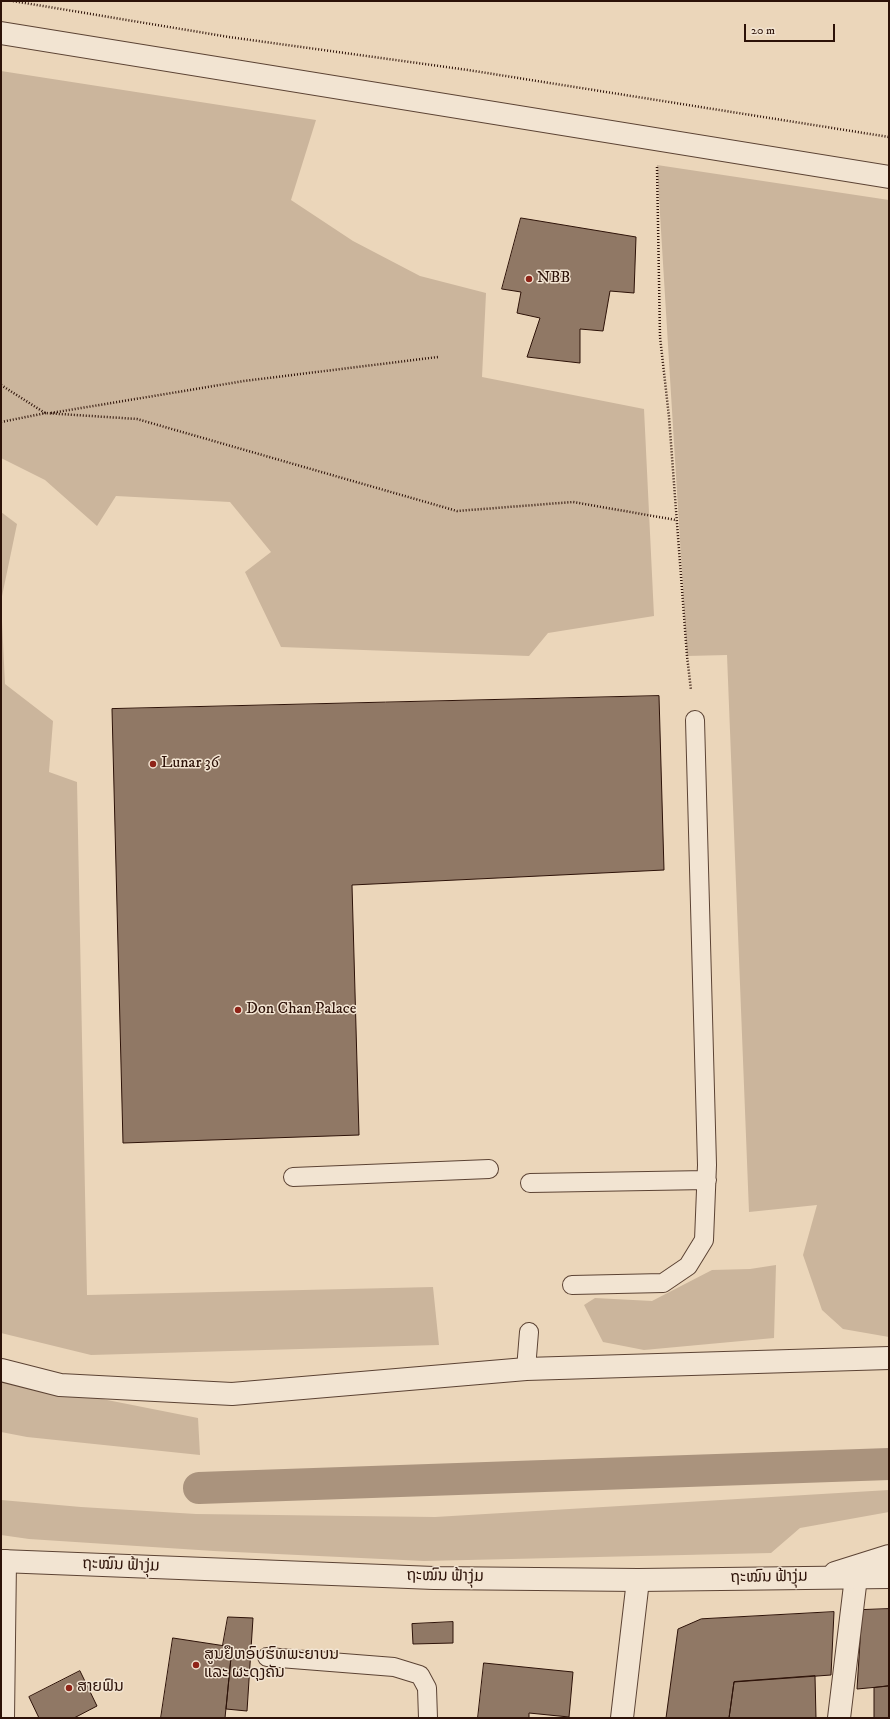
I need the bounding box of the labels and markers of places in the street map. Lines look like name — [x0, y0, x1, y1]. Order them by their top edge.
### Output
place label: NBB — [537, 269, 570, 289]
marker: NBB — [524, 274, 534, 284]
place label: Lunar 36 — [161, 754, 219, 774]
marker: Lunar 36 — [148, 759, 158, 769]
place label: Don Chan Palace — [246, 1000, 356, 1020]
marker: Don Chan Palace — [233, 1005, 243, 1015]
place label: ສູນຢຶຫອົບຮົທພະຍາບນ ແລະ ຜະດຸງຄັນ — [204, 1646, 339, 1684]
marker: ສູນຢຶຫອົບຮົທພະຍາບນ ແລະ ຜະດຸງຄັນ — [191, 1660, 201, 1670]
place label: ສາຍຟົນ — [77, 1678, 124, 1698]
marker: ສາຍຟົນ — [64, 1683, 74, 1693]

